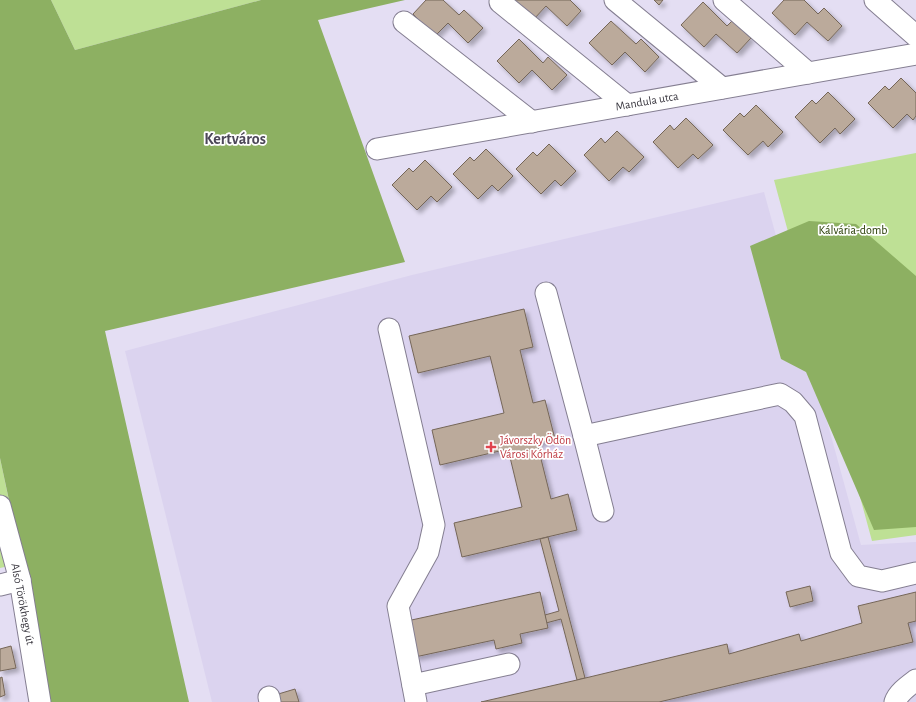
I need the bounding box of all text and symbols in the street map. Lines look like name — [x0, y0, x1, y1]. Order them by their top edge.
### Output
street label: Mandula utca — [615, 89, 680, 112]
district label: Kertváros — [204, 131, 266, 147]
park label: Kálvária-domb — [818, 224, 888, 236]
place label: Jávorszky Ödön Városi Kórház — [500, 433, 571, 460]
marker: Jávorszky Ödön Városi Kórház — [485, 441, 497, 453]
street label: Alsó Törökhegy út — [8, 562, 37, 646]

